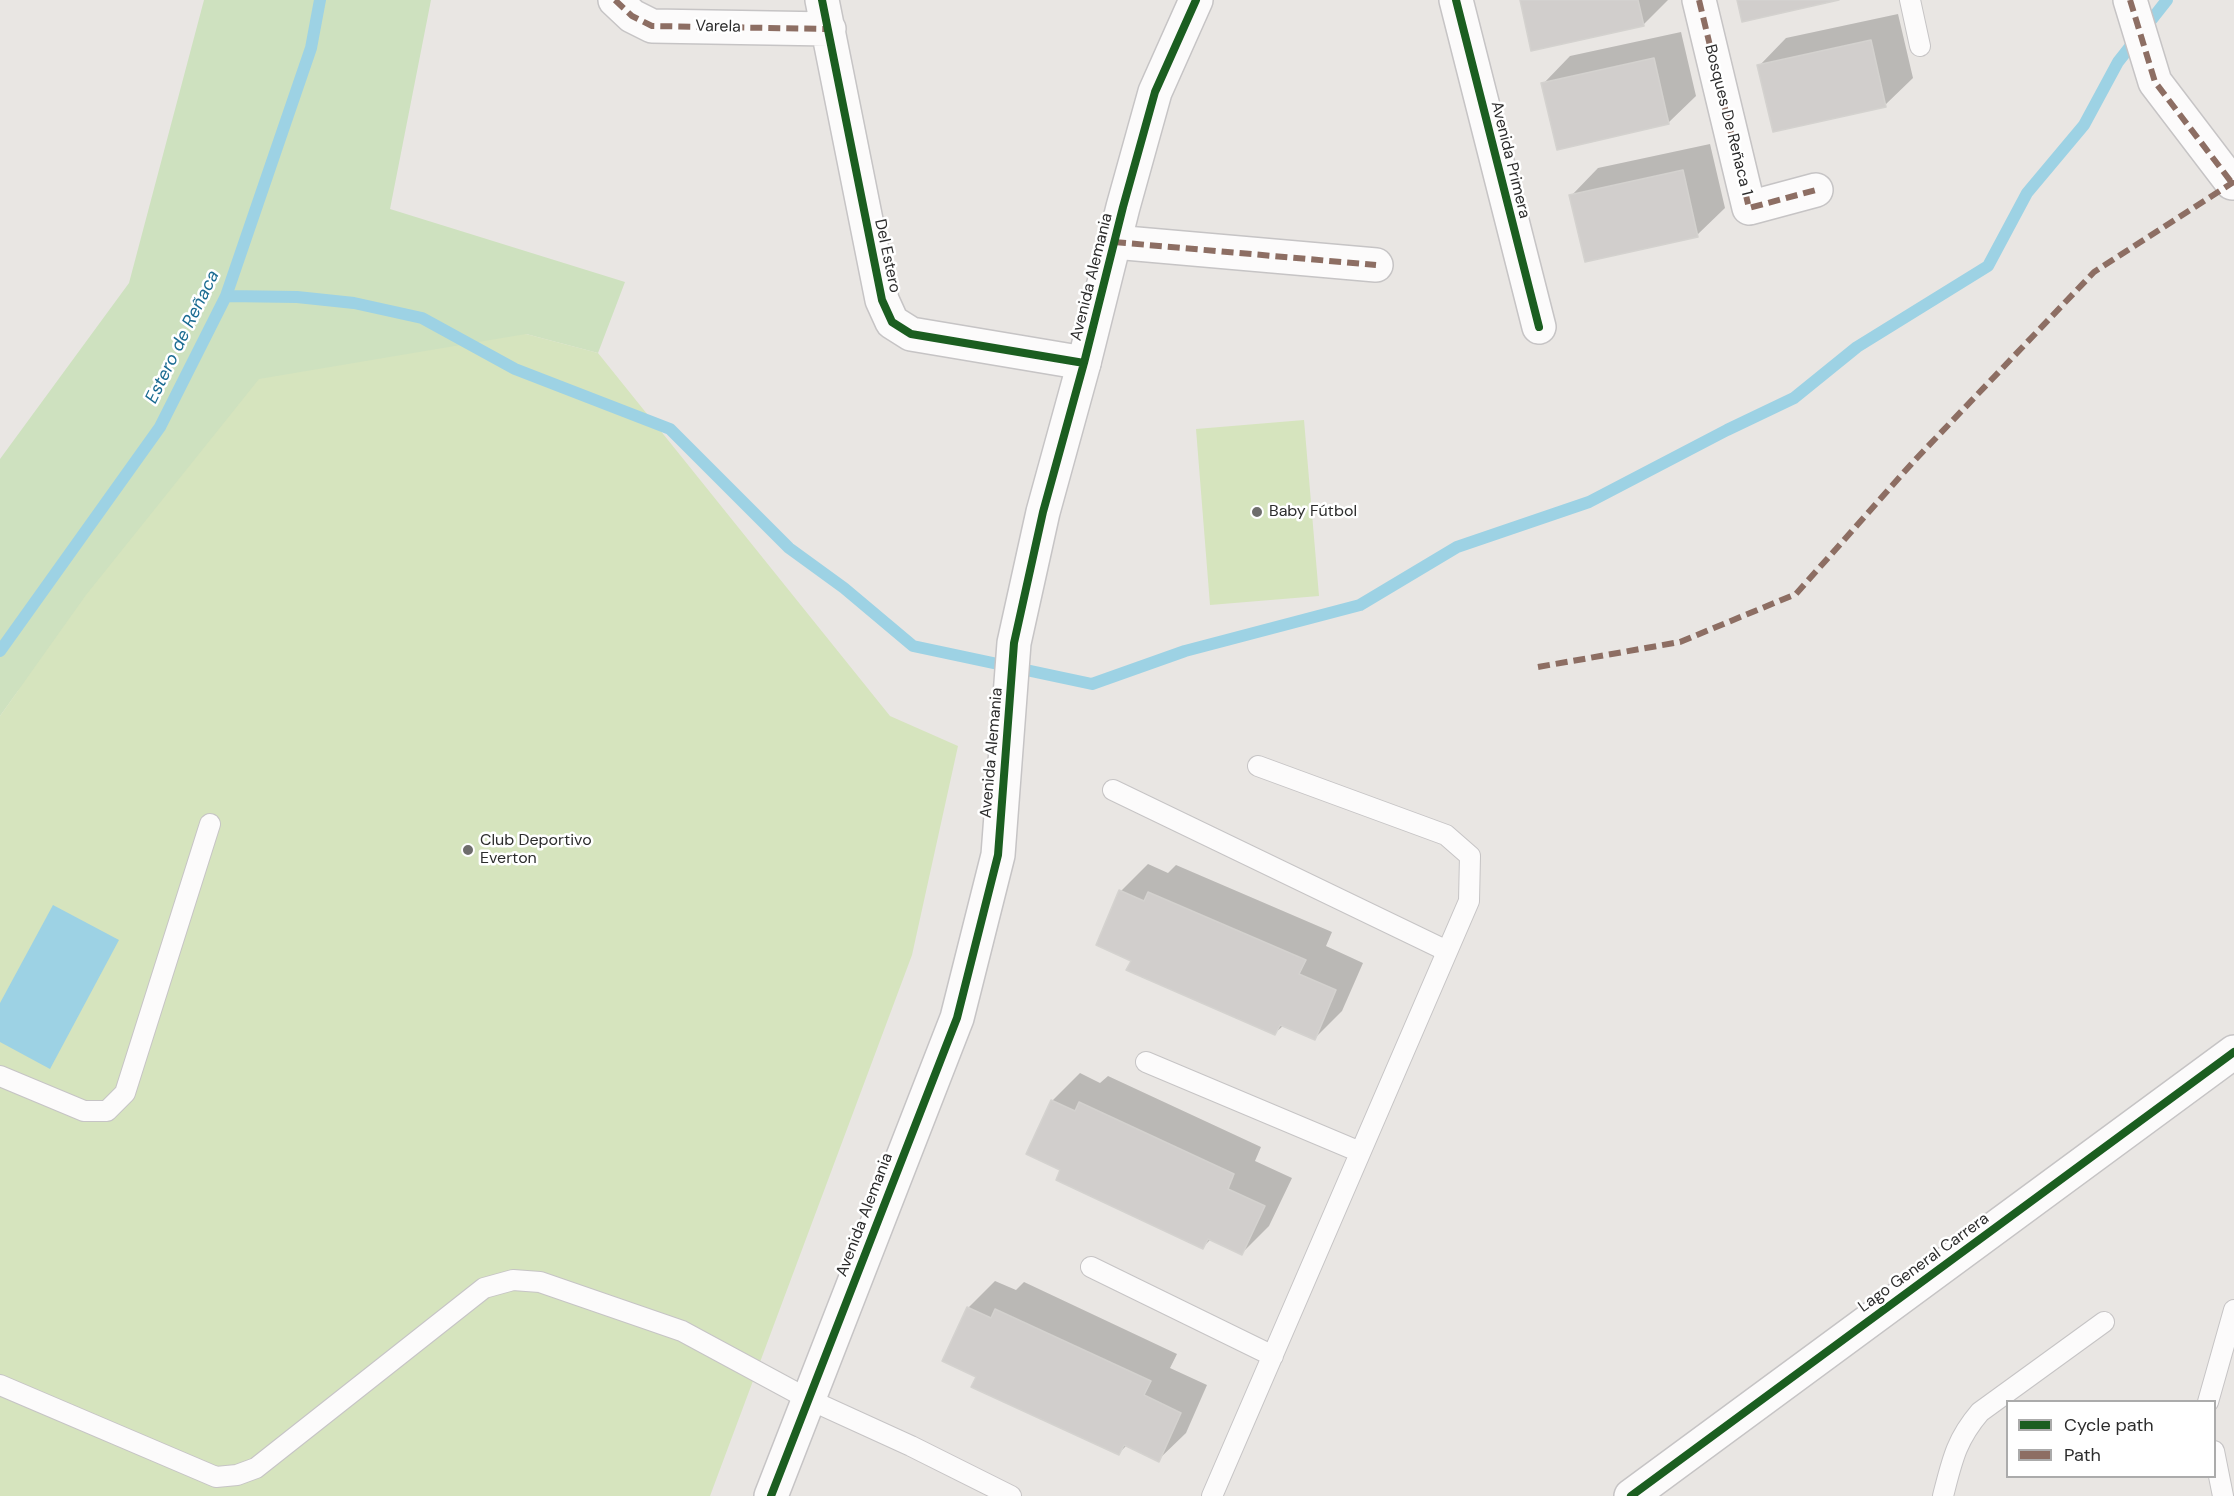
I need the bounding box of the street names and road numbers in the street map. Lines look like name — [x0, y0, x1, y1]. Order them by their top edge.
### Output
street label: Varela — [695, 17, 741, 37]
street label: Bosques De Reñaca 1 — [1700, 42, 1756, 198]
street label: Avenida Primera — [1486, 99, 1534, 221]
street label: Avenida Alemania — [1067, 211, 1117, 343]
street label: Del Estero — [870, 217, 904, 295]
street label: Avenida Alemania — [977, 687, 1007, 819]
street label: Avenida Alemania — [833, 1150, 897, 1280]
street label: Lago General Carrera — [1855, 1209, 1993, 1317]

